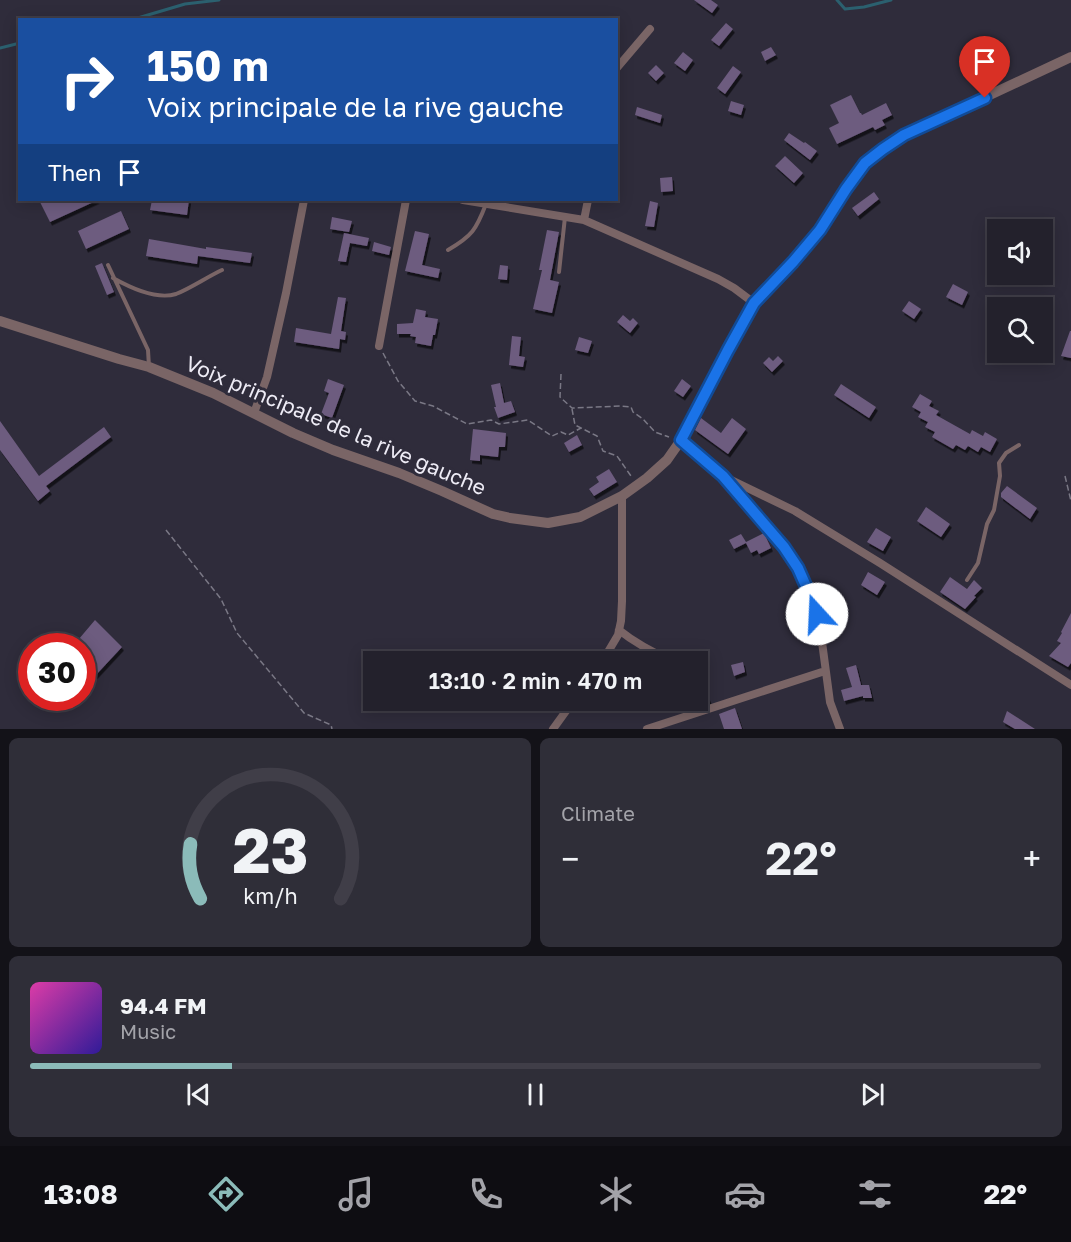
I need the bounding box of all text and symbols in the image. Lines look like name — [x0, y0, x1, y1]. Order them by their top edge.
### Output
pin — [959, 36, 1010, 98]
text: 150 m — [147, 40, 269, 90]
icon: right — [48, 42, 126, 120]
icon: arrive — [968, 45, 1001, 78]
text: Voix principale de la rive gauche — [147, 91, 564, 123]
icon: arrive — [113, 156, 146, 189]
text: Then — [48, 159, 101, 186]
map controls — [987, 219, 1053, 363]
button: sound — [987, 219, 1053, 285]
button: search — [987, 297, 1053, 363]
street label: Voix principale de la rive gauche — [182, 350, 490, 500]
position arrow — [785, 582, 849, 646]
speed limit sign: 30 — [18, 633, 96, 711]
text: 13:10 · 2 min · 470 m — [429, 667, 642, 694]
text: Climate — [561, 801, 635, 825]
text: 23 — [232, 812, 308, 887]
text: 22° — [765, 831, 837, 885]
text: − — [561, 839, 579, 878]
text: + — [1023, 839, 1041, 878]
text: km/h — [243, 884, 297, 910]
text: 94.4 FM — [120, 992, 207, 1019]
text: Music — [120, 1019, 176, 1043]
icon: previous — [182, 1078, 215, 1111]
icon: pause — [519, 1078, 552, 1111]
icon: next — [856, 1078, 889, 1111]
icon: directions — [205, 1173, 247, 1215]
icon: music — [335, 1173, 377, 1215]
icon: phone — [465, 1173, 507, 1215]
icon: climate — [595, 1173, 637, 1215]
icon: car — [724, 1173, 766, 1215]
icon: filters — [854, 1173, 896, 1215]
text: 13:08 — [44, 1178, 118, 1210]
text: 22° — [984, 1178, 1027, 1210]

